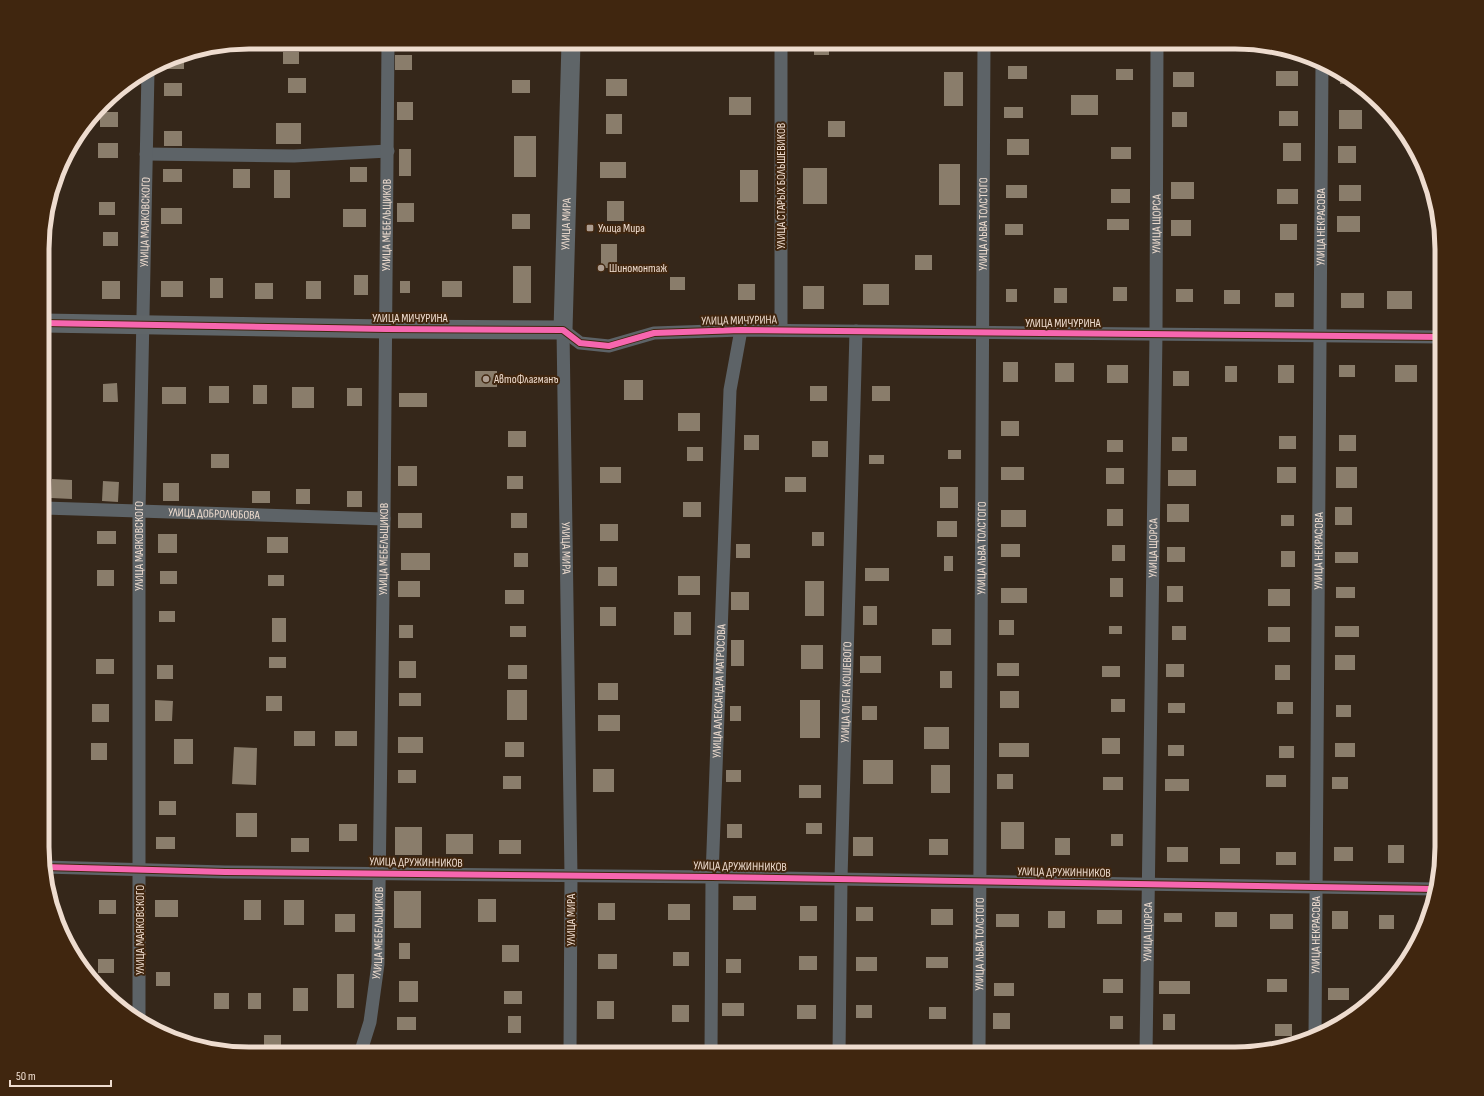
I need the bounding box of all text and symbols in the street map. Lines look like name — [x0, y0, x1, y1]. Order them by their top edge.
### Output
street label: УЛИЦА СТАРЫХ БОЛЬШЕВИКОВ — [774, 123, 789, 249]
street label: УЛИЦА МАЯКОВСКОГО — [137, 177, 154, 267]
street label: УЛИЦА ЛЬВА ТОЛСТОГО — [976, 177, 991, 271]
street label: УЛИЦА МЕБЕЛЬЩИКОВ — [379, 179, 395, 271]
street label: УЛИЦА НЕКРАСОВА — [1314, 187, 1329, 266]
street label: УЛИЦА ЩОРСА — [1149, 194, 1164, 254]
street label: УЛИЦА МИРА — [558, 197, 575, 250]
place label: Улица Мира — [598, 221, 645, 236]
marker: Улица Мира — [585, 223, 595, 233]
place label: Шиномонтаж — [609, 261, 667, 276]
marker: Шиномонтаж — [596, 263, 606, 273]
street label: УЛИЦА МИЧУРИНА — [372, 311, 449, 326]
street label: УЛИЦА МИЧУРИНА — [701, 312, 778, 329]
street label: УЛИЦА МИЧУРИНА — [1025, 316, 1102, 331]
place label: АвтоФлагманъ — [493, 372, 559, 387]
marker: АвтоФлагманъ — [481, 374, 491, 384]
street label: УЛИЦА МАЯКОВСКОГО — [132, 501, 147, 591]
street label: УЛИЦА ЛЬВА ТОЛСТОГО — [974, 501, 990, 595]
street label: УЛИЦА МЕБЕЛЬЩИКОВ — [376, 503, 392, 595]
street label: УЛИЦА ДОБРОЛЮБОВА — [168, 505, 261, 523]
street label: УЛИЦА НЕКРАСОВА — [1311, 511, 1327, 590]
street label: УЛИЦА ЩОРСА — [1146, 517, 1161, 578]
street label: УЛИЦА МИРА — [558, 522, 574, 575]
street label: УЛИЦА АЛЕКСАНДРА МАТРОСОВА — [709, 623, 729, 758]
street label: УЛИЦА ОЛЕГА КОШЕВОГО — [838, 641, 856, 743]
street label: УЛИЦА ДРУЖИННИКОВ — [369, 854, 463, 871]
street label: УЛИЦА ДРУЖИННИКОВ — [693, 858, 787, 875]
street label: УЛИЦА ДРУЖИННИКОВ — [1017, 864, 1111, 881]
street label: УЛИЦА МАЯКОВСКОГО — [133, 885, 148, 975]
street label: УЛИЦА МЕБЕЛЬЩИКОВ — [369, 887, 387, 980]
street label: УЛИЦА МИРА — [564, 893, 579, 946]
street label: УЛИЦА НЕКРАСОВА — [1308, 895, 1324, 974]
street label: УЛИЦА ЛЬВА ТОЛСТОГО — [972, 897, 988, 991]
street label: УЛИЦА ЩОРСА — [1140, 901, 1156, 962]
scale bar — [10, 1062, 111, 1088]
text: 50 m — [16, 1069, 36, 1084]

